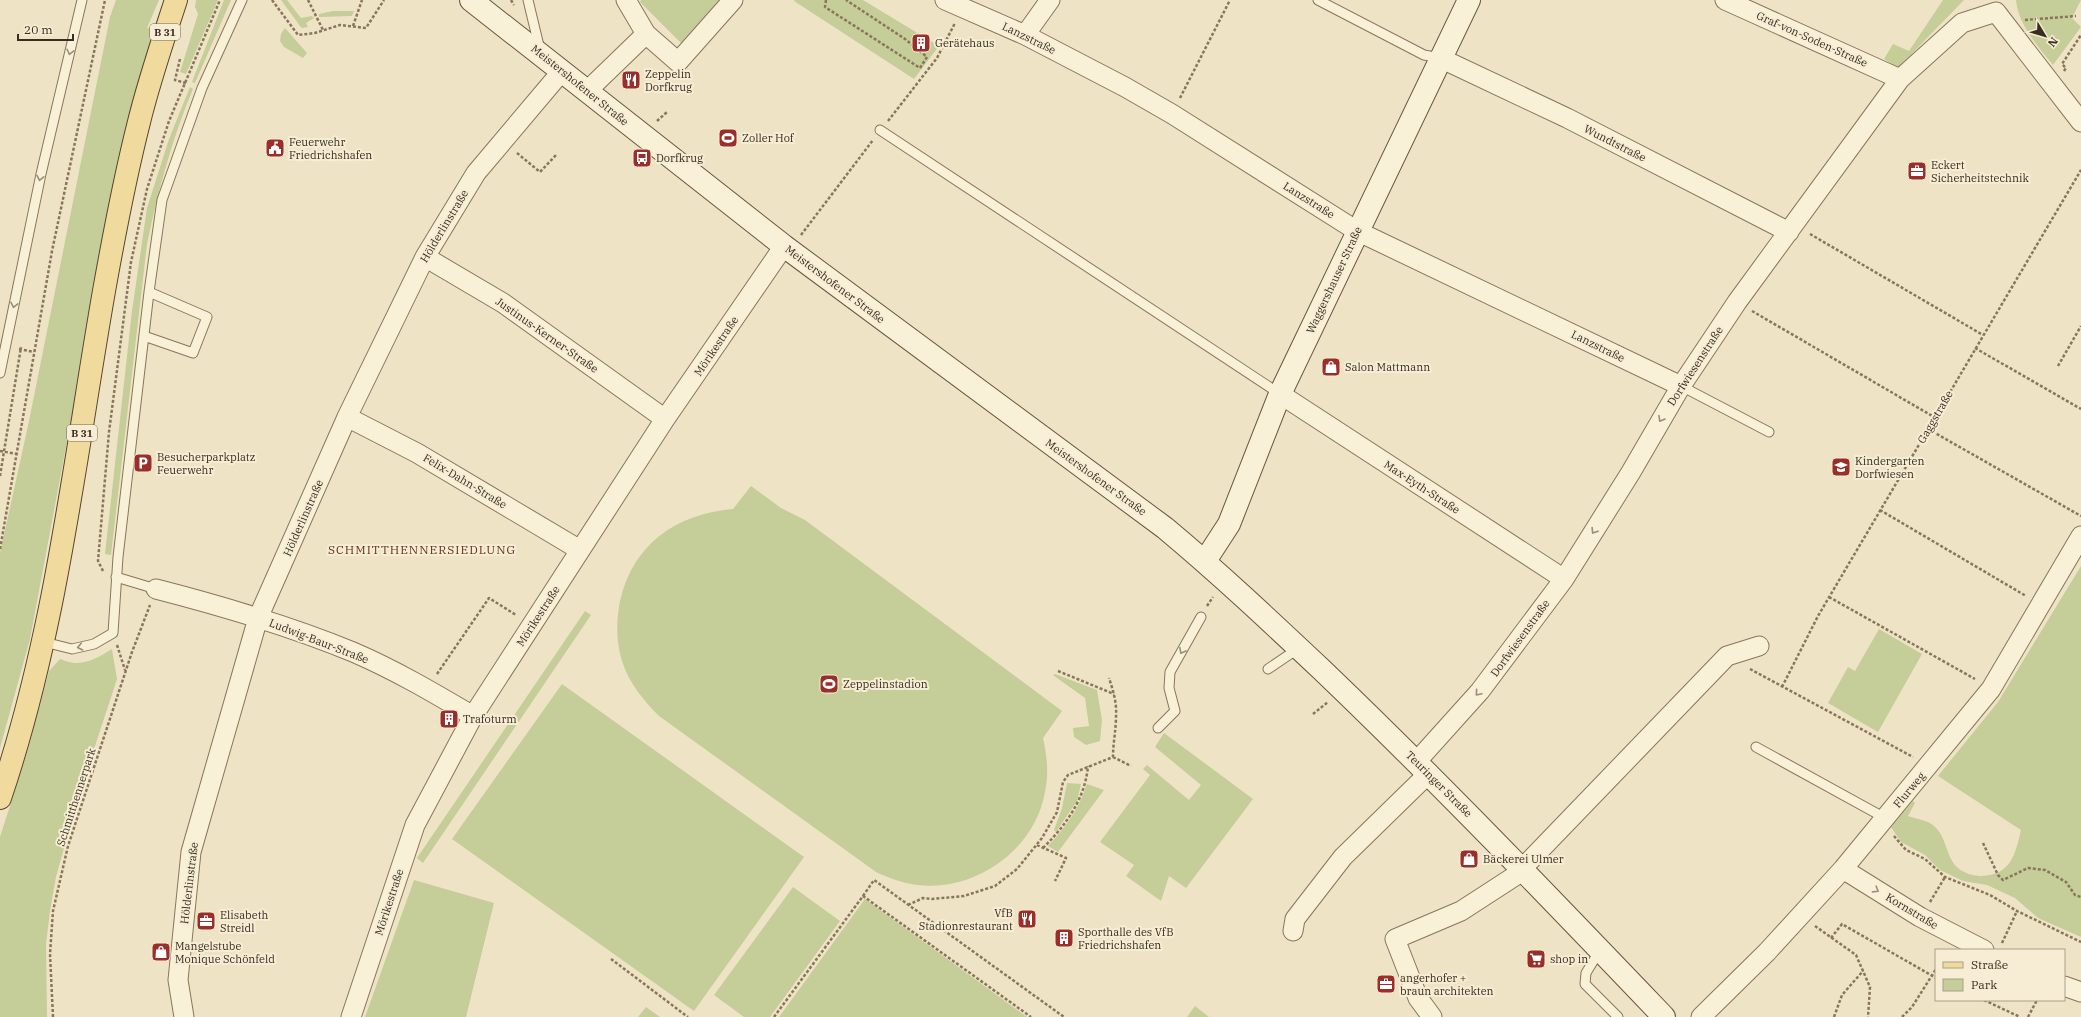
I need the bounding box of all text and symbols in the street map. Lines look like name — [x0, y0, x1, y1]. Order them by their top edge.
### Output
street label: Graf-von-Soden-Straße — [1754, 8, 1870, 70]
scale bar — [18, 16, 73, 42]
north arrow — [2025, 16, 2065, 56]
street label: Lanzstraße — [1000, 19, 1058, 57]
text: 20 m — [24, 22, 53, 37]
road number: B 31 — [150, 24, 180, 40]
building icon: Gerätehaus — [910, 32, 932, 54]
text: N — [2045, 34, 2061, 50]
place label: Gerätehaus — [935, 36, 994, 50]
street label: Meistershofener Straße — [528, 41, 632, 129]
one-way arrow — [66, 48, 75, 55]
place label: Zeppelin Dorfkrug — [645, 67, 692, 94]
restaurant icon: Zeppelin Dorfkrug — [620, 69, 642, 91]
street label: Wundtstraße — [1582, 121, 1649, 165]
sports icon: Zoller Hof — [717, 127, 739, 149]
place label: Zoller Hof — [742, 131, 795, 145]
place label: Feuerwehr Friedrichshafen — [289, 135, 372, 162]
public building icon: Feuerwehr Friedrichshafen — [264, 137, 286, 159]
bus stop icon: Dorfkrug — [631, 147, 653, 169]
place label: Dorfkrug — [656, 151, 703, 165]
place label: Eckert Sicherheitstechnik — [1931, 158, 2029, 185]
office icon: Eckert Sicherheitstechnik — [1906, 160, 1928, 182]
one-way arrow — [37, 175, 45, 181]
street label: Lanzstraße — [1281, 179, 1337, 221]
street label: Hölderlinstraße — [417, 187, 471, 265]
street label: Waggershauser Straße — [1303, 224, 1365, 336]
street label: Meistershofener Straße — [782, 242, 888, 326]
street label: Justinus-Kerner-Straße — [493, 294, 601, 376]
one-way arrow — [10, 302, 18, 308]
street label: Mörikestraße — [691, 313, 741, 379]
street label: Dorfwiesenstraße — [1664, 324, 1726, 408]
street label: Lanzstraße — [1569, 327, 1627, 365]
shop icon: Salon Mattmann — [1320, 356, 1342, 378]
place label: Salon Mattmann — [1345, 360, 1430, 374]
street label: Gaggstraße — [1914, 388, 1956, 446]
one-way arrow — [1659, 415, 1666, 422]
road number: B 31 — [67, 425, 97, 441]
street label: Meistershofener Straße — [1043, 436, 1149, 518]
place label: Besucherparkplatz Feuerwehr — [157, 450, 256, 477]
street label: Felix-Dahn-Straße — [421, 450, 509, 512]
parking icon: Besucherparkplatz Feuerwehr — [132, 452, 154, 474]
place label: Kindergarten Dorfwiesen — [1855, 454, 1924, 481]
school or university icon: Kindergarten Dorfwiesen — [1830, 456, 1852, 478]
street label: Max-Eyth-Straße — [1381, 457, 1463, 517]
street label: Hölderlinstraße — [280, 477, 326, 558]
one-way arrow — [1592, 527, 1599, 534]
district label: SCHMITTHENNERSIEDLUNG — [328, 542, 516, 557]
street label: Mörikestraße — [513, 583, 563, 649]
street label: Dorfwiesenstraße — [1487, 597, 1553, 679]
street label: Ludwig-Baur-Straße — [267, 616, 371, 666]
one-way arrow — [77, 642, 83, 651]
one-way arrow — [1179, 647, 1186, 654]
sports icon: Zeppelinstadion — [818, 673, 840, 695]
place label: Zeppelinstadion — [843, 677, 928, 691]
one-way arrow — [1476, 689, 1483, 696]
building icon: Trafoturm — [438, 708, 460, 730]
place label: Trafoturm — [463, 712, 517, 726]
street label: Schmitthennerpark — [54, 746, 99, 848]
street label: Teuringer Straße — [1403, 748, 1475, 820]
street label: Flurweg — [1890, 769, 1928, 811]
street label: Hölderlinstraße — [177, 841, 201, 925]
shop icon: Bäckerei Ulmer — [1458, 848, 1480, 870]
place label: Bäckerei Ulmer — [1483, 852, 1564, 866]
street label: Mörikestraße — [372, 867, 406, 937]
one-way arrow — [1872, 885, 1879, 892]
street label: Kornstraße — [1883, 890, 1941, 932]
place label: VfB Stadionrestaurant — [919, 906, 1013, 933]
place label: Elisabeth Streidl — [220, 908, 269, 935]
restaurant icon: VfB Stadionrestaurant — [1016, 908, 1038, 930]
office icon: Elisabeth Streidl — [195, 910, 217, 932]
place label: Sporthalle des VfB Friedrichshafen — [1078, 925, 1174, 952]
building icon: Sporthalle des VfB Friedrichshafen — [1053, 927, 1075, 949]
place label: Mangelstube Monique Schönfeld — [175, 939, 275, 966]
shop icon: Mangelstube Monique Schönfeld — [150, 941, 172, 963]
supermarket icon: shop in — [1525, 948, 1547, 970]
legend — [1935, 949, 2065, 1001]
place label: shop in — [1550, 952, 1588, 966]
text: Straße — [1971, 957, 2008, 972]
place label: angerhofer + braun architekten — [1400, 971, 1494, 998]
office icon: angerhofer + braun architekten — [1375, 973, 1397, 995]
text: Park — [1971, 977, 1997, 992]

